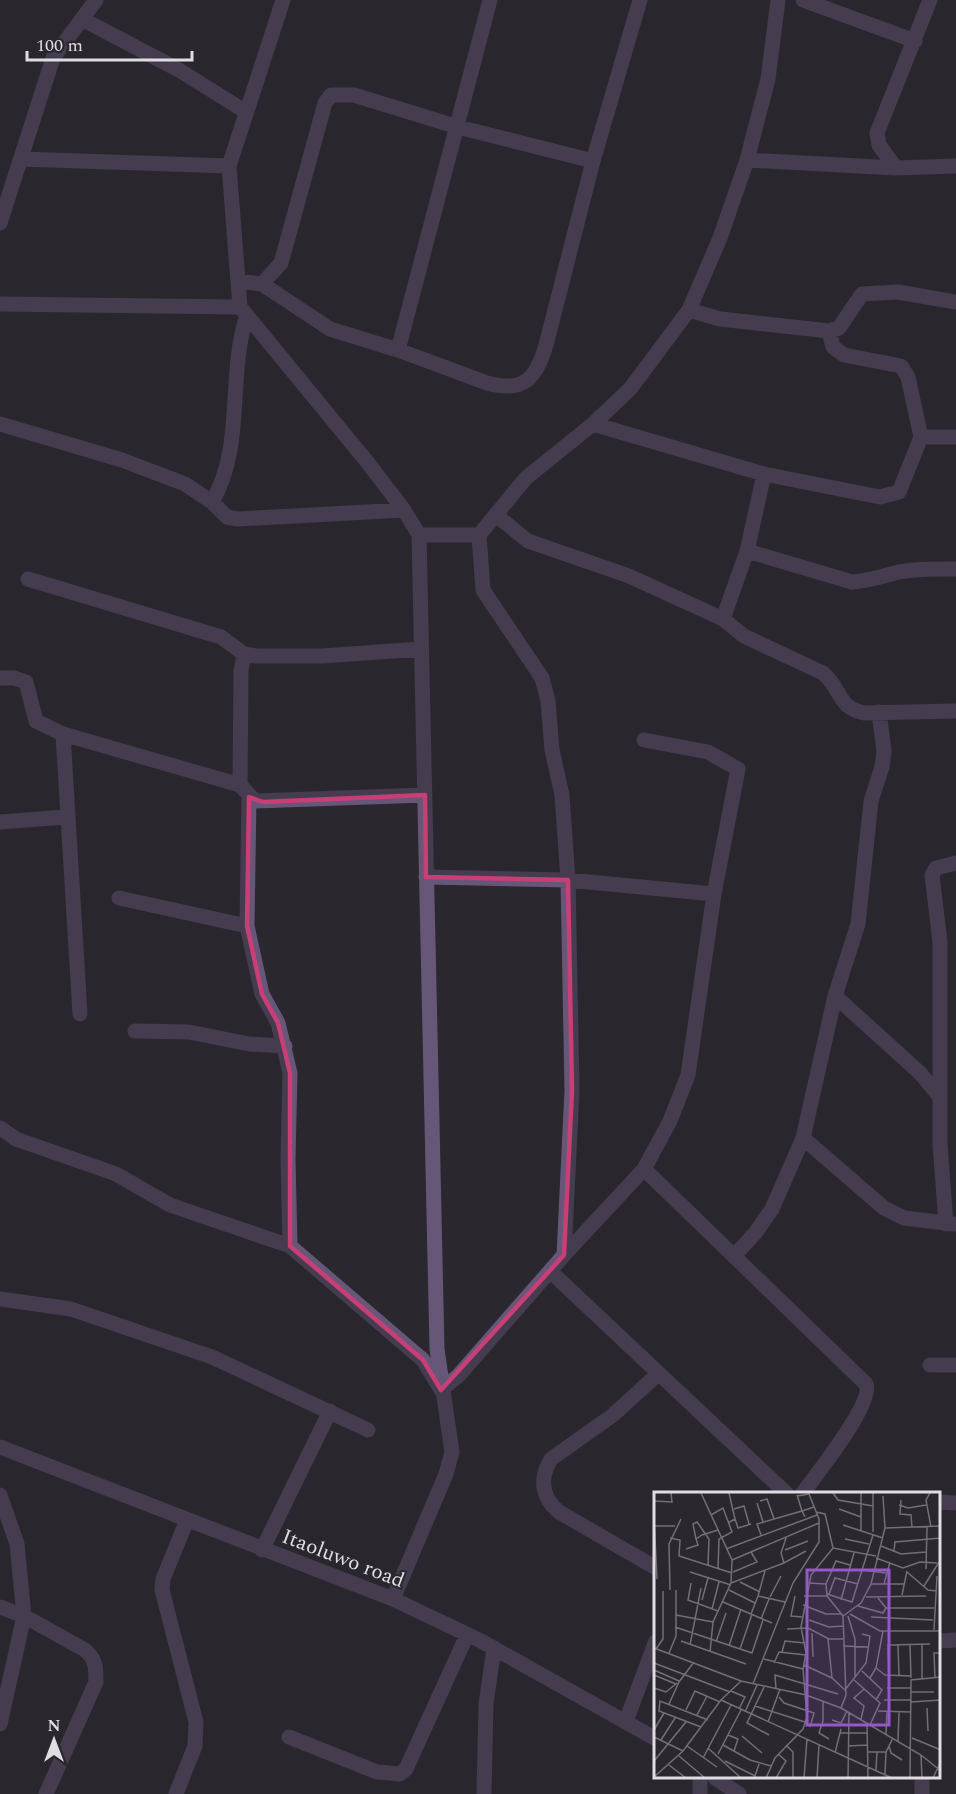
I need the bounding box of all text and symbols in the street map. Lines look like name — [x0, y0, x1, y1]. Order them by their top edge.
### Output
scale bar — [27, 24, 192, 62]
text: 100 m — [36, 32, 83, 59]
inset map — [654, 1492, 941, 1779]
street label: Itaoluwo road — [277, 1521, 409, 1597]
north arrow — [24, 1710, 84, 1770]
text: N — [47, 1714, 61, 1738]

